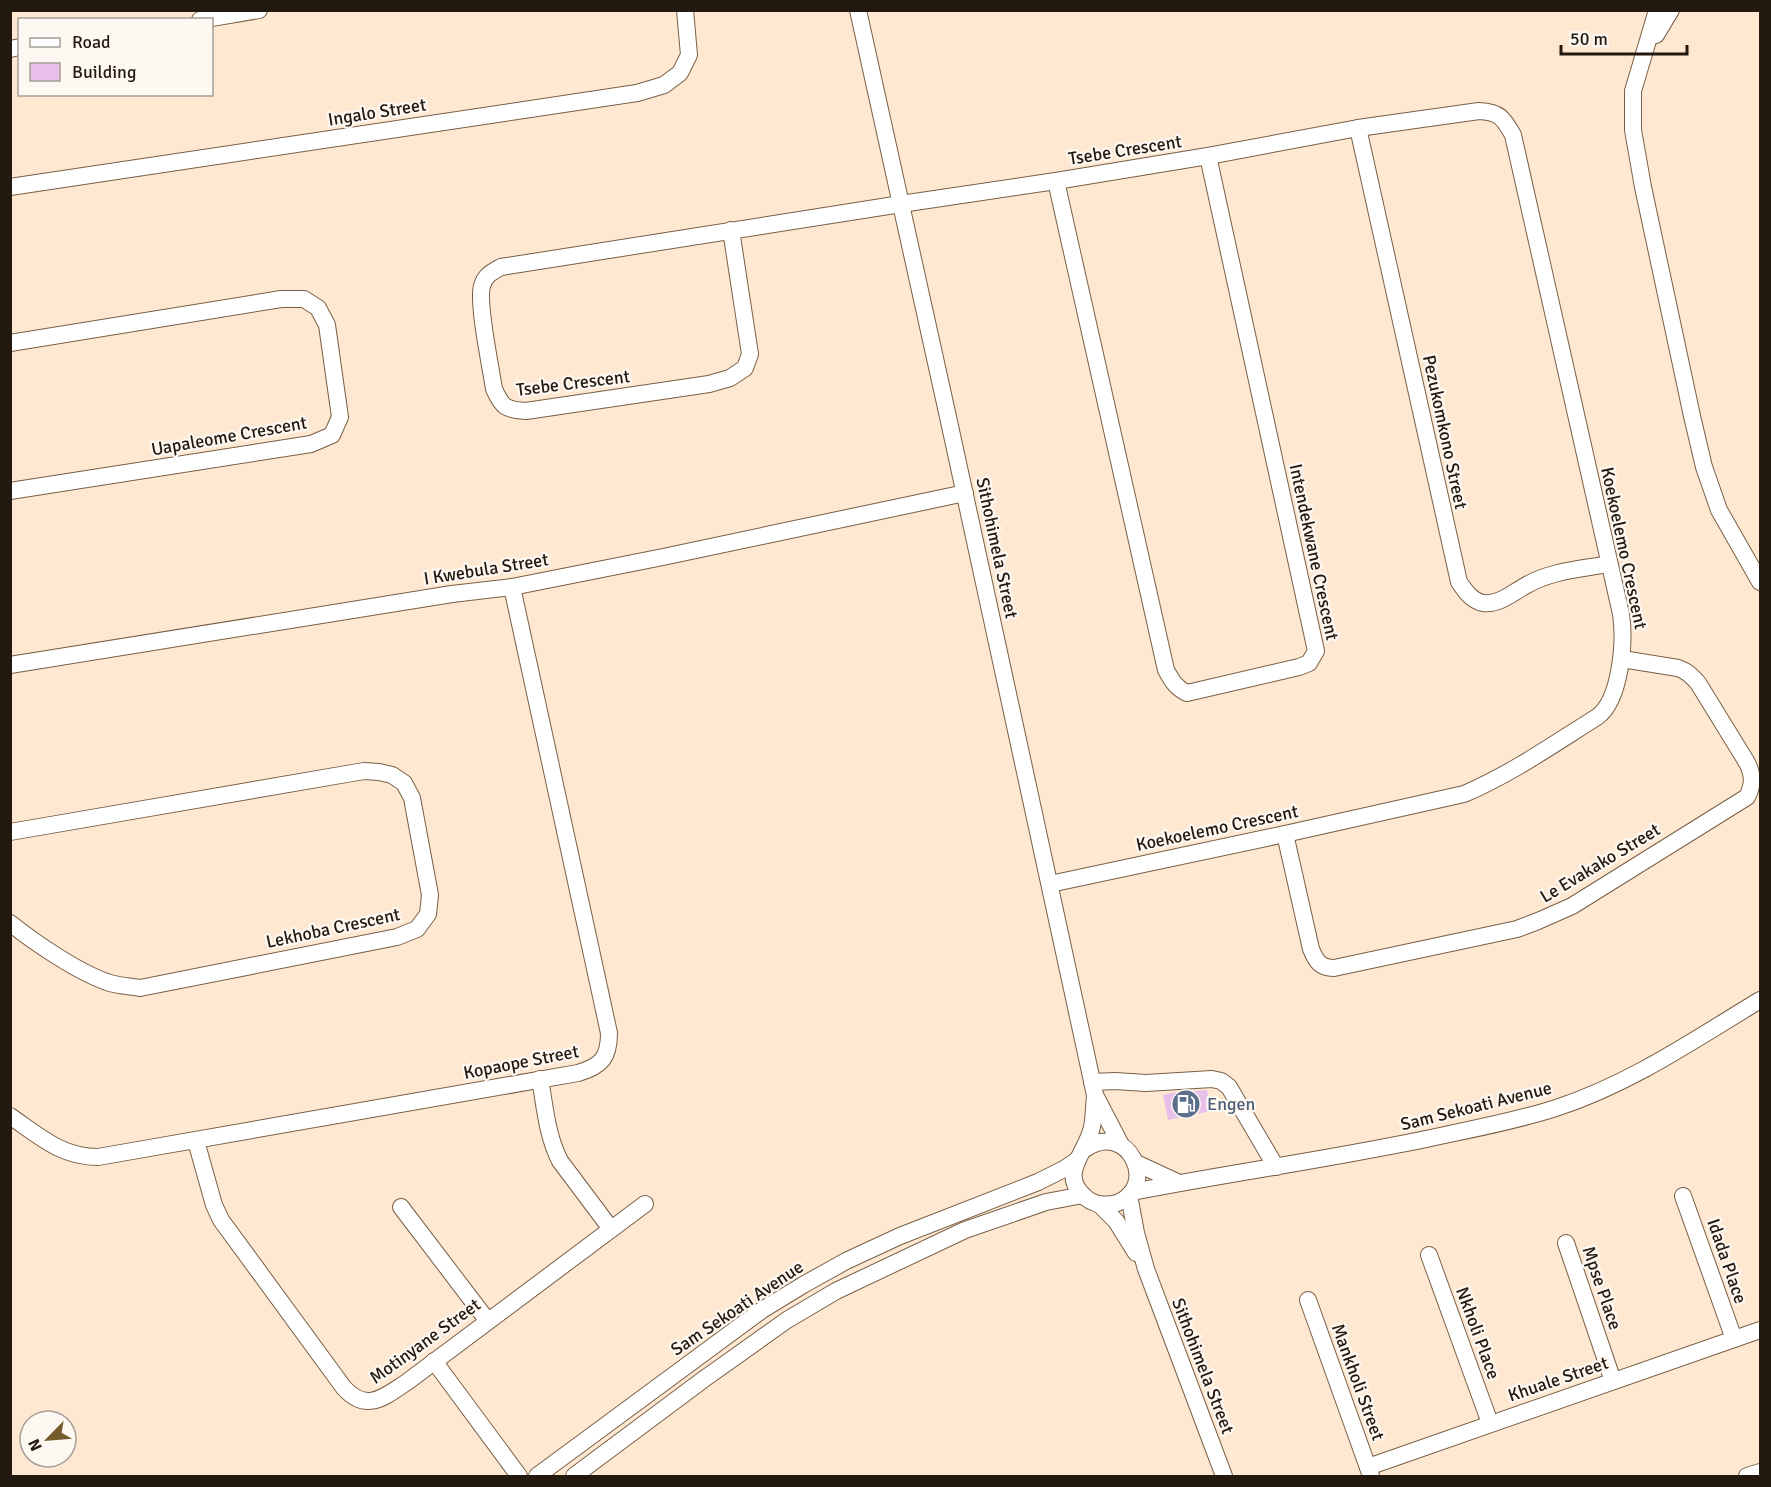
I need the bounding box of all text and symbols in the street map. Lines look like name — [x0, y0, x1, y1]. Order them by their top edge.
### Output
legend — [18, 18, 213, 96]
scale bar — [1561, 18, 1687, 56]
text: 50 m — [1570, 28, 1608, 50]
text: Road — [72, 31, 111, 53]
text: Building — [72, 61, 136, 83]
street label: Ingalo Street — [326, 93, 428, 131]
street label: Tsebe Crescent — [1067, 130, 1183, 170]
street label: Pezukomkono Street — [1418, 353, 1472, 511]
street label: Tsebe Crescent — [515, 365, 631, 401]
street label: Uapaleome Crescent — [149, 411, 309, 461]
street label: Intendekwane Crescent — [1285, 462, 1343, 642]
street label: Koekoelemo Crescent — [1596, 465, 1652, 631]
street label: Sithohimela Street — [971, 475, 1023, 621]
street label: I Kwebula Street — [422, 548, 550, 590]
street label: Koekoelemo Crescent — [1134, 800, 1300, 856]
street label: Le Evakako Street — [1536, 819, 1664, 907]
street label: Lekhoba Crescent — [264, 903, 402, 953]
street label: Kopaope Street — [461, 1040, 581, 1084]
street label: Sam Sekoati Avenue — [1398, 1077, 1554, 1135]
fuel station icon: Engen — [1170, 1088, 1202, 1120]
place label: Engen — [1207, 1093, 1255, 1115]
street label: Idada Place — [1702, 1216, 1752, 1306]
street label: Mpse Place — [1577, 1243, 1627, 1333]
street label: Sam Sekoati Avenue — [667, 1256, 807, 1360]
street label: Nkholi Place — [1451, 1284, 1505, 1382]
street label: Motinyane Street — [365, 1293, 485, 1389]
street label: Sithohimela Street — [1167, 1295, 1239, 1437]
street label: Mankholi Street — [1327, 1321, 1389, 1443]
street label: Khuale Street — [1505, 1352, 1611, 1406]
north arrow — [18, 1409, 78, 1469]
text: N — [24, 1436, 47, 1454]

